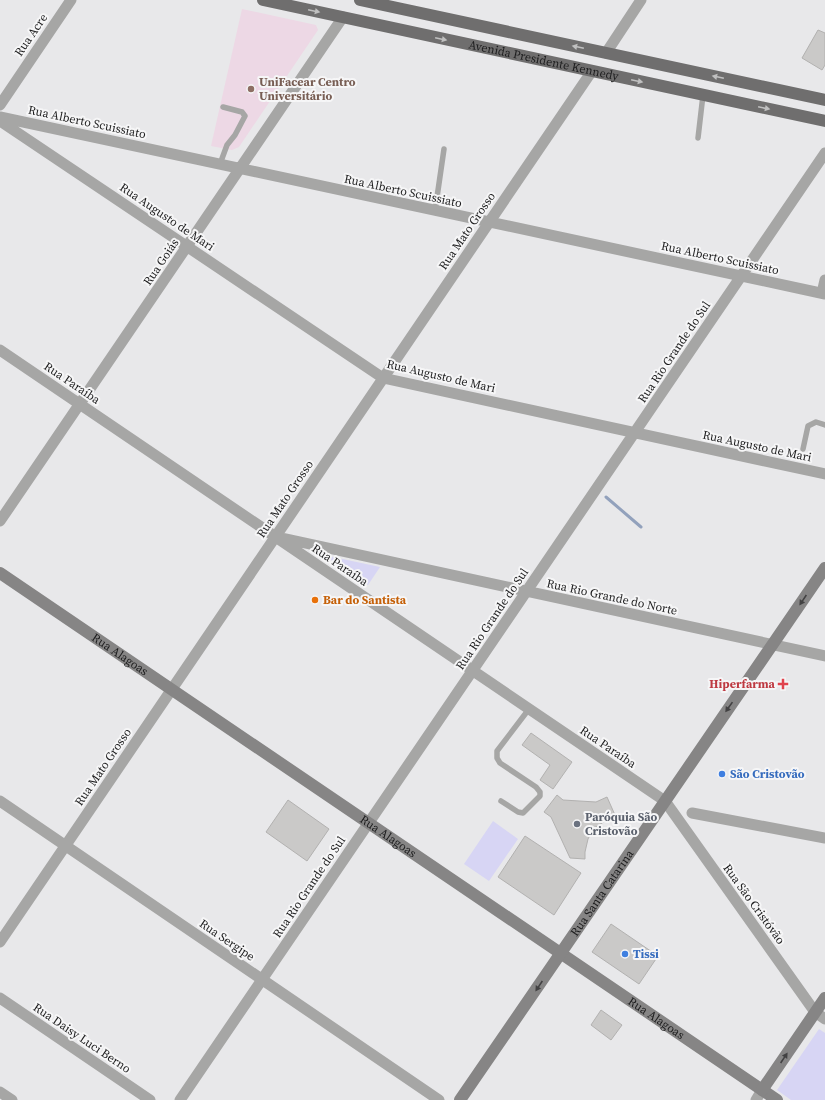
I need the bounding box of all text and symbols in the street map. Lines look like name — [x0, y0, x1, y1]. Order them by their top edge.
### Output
one-way arrow — [308, 9, 321, 15]
street label: Rua Acre — [11, 11, 51, 59]
one-way arrow — [435, 36, 448, 42]
street label: Avenida Presidente Kennedy — [467, 36, 621, 84]
one-way arrow — [571, 43, 584, 49]
one-way arrow — [712, 73, 725, 79]
place label: UniFacear Centro Universitário — [259, 74, 356, 104]
one-way arrow — [631, 78, 643, 84]
marker: UniFacear Centro Universitário — [246, 84, 256, 94]
street label: Rua Alberto Scuissiato — [27, 102, 148, 142]
one-way arrow — [758, 106, 770, 112]
street label: Rua Alberto Scuissiato — [343, 171, 464, 211]
street label: Rua Augusto de Mari — [117, 179, 218, 255]
street label: Rua Mato Grosso — [435, 189, 499, 273]
street label: Rua Goiás — [139, 235, 183, 289]
street label: Rua Alberto Scuissiato — [660, 238, 781, 278]
street label: Rua Rio Grande do Sul — [634, 298, 714, 406]
street label: Rua Augusto de Mari — [385, 356, 497, 396]
street label: Rua Paraíba — [41, 358, 104, 408]
street label: Rua Augusto de Mari — [701, 427, 813, 465]
street label: Rua Mato Grosso — [253, 457, 317, 541]
street label: Rua Paraíba — [309, 540, 372, 590]
street label: Rua Rio Grande do Sul — [452, 565, 532, 673]
street label: Rua Rio Grande do Norte — [545, 575, 679, 619]
place label: Bar do Santista — [323, 592, 407, 608]
marker: Bar do Santista — [310, 595, 320, 605]
one-way arrow — [799, 595, 807, 605]
street label: Rua Alagoas — [89, 630, 151, 679]
place label: Hiperfarma — [709, 676, 776, 692]
marker: Hiperfarma — [778, 679, 788, 689]
one-way arrow — [725, 702, 733, 713]
street label: Rua Paraíba — [577, 722, 640, 772]
street label: Rua Mato Grosso — [71, 725, 135, 809]
place label: São Cristovão — [730, 766, 805, 782]
marker: São Cristovão — [717, 769, 727, 779]
place label: Paróquia São Cristovão — [585, 809, 658, 839]
street label: Rua Alagoas — [357, 811, 420, 861]
marker: Paróquia São Cristovão — [572, 819, 582, 829]
street label: Rua Rio Grande do Sul — [269, 833, 349, 941]
street label: Rua Santa Catarina — [567, 846, 638, 939]
street label: Rua São Cristóvão — [719, 861, 789, 948]
street label: Rua Sergipe — [196, 916, 258, 964]
place label: Tissi — [633, 946, 659, 962]
marker: Tissi — [620, 949, 630, 959]
one-way arrow — [535, 980, 543, 991]
street label: Rua Alagoas — [625, 993, 688, 1043]
street label: Rua Daisy Luci Berno — [30, 999, 134, 1077]
one-way arrow — [780, 1053, 788, 1063]

